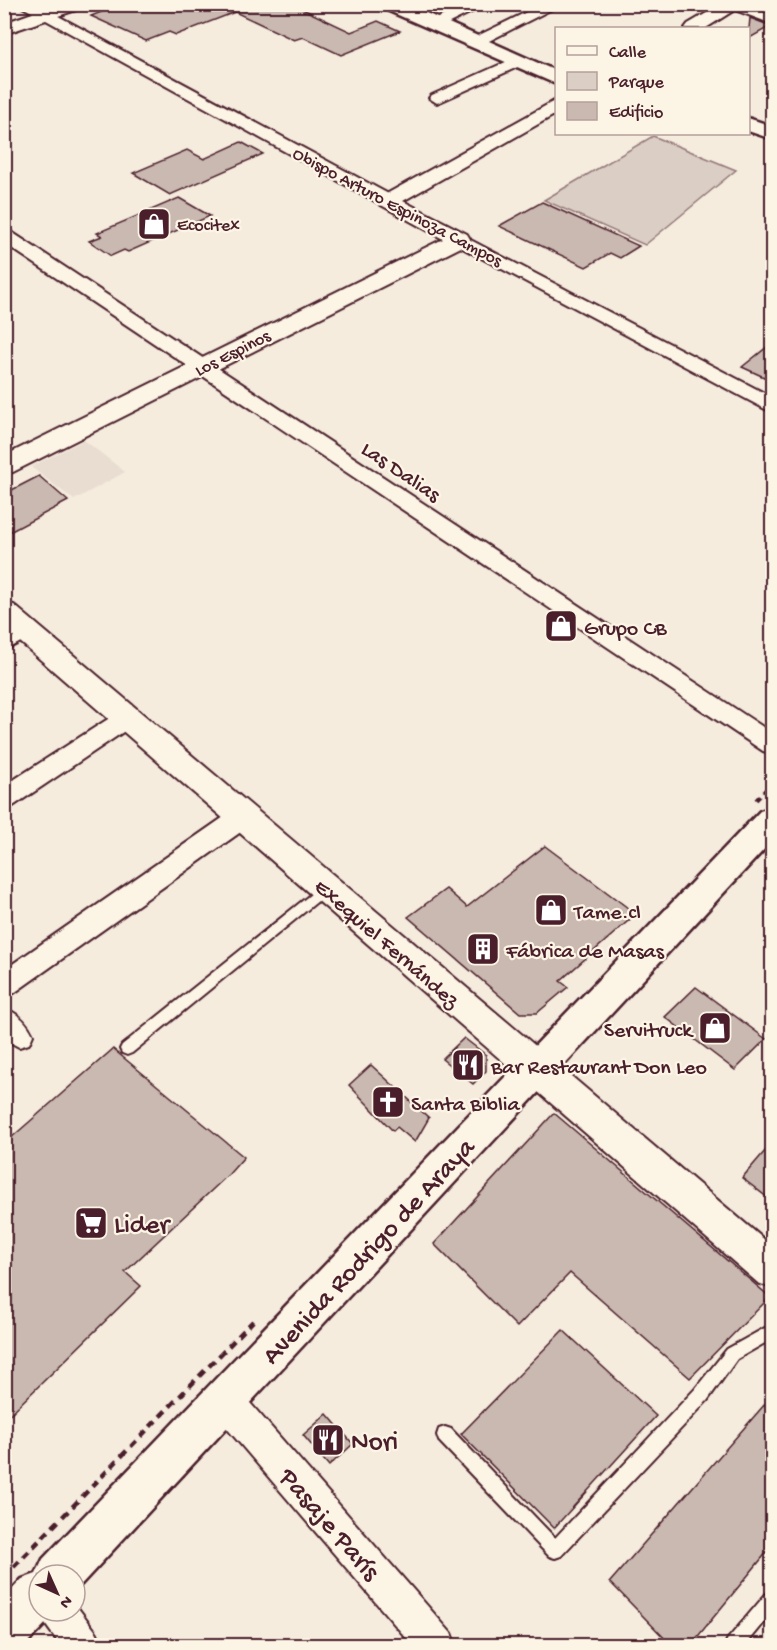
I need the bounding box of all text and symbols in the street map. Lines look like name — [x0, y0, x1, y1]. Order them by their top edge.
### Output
legend — [555, 27, 750, 135]
text: Calle — [609, 43, 647, 64]
text: Parque — [608, 73, 665, 94]
text: Edificio — [609, 103, 663, 124]
street label: Obispo Arturo Espinoza Campos — [289, 144, 506, 273]
shop icon: Ecocitex — [136, 206, 172, 242]
place label: Ecocitex — [177, 216, 240, 237]
street label: Los Espinos — [192, 326, 276, 382]
street label: Las Dalias — [355, 437, 445, 510]
shop icon: Grupo CB — [543, 608, 579, 644]
place label: Grupo CB — [584, 617, 667, 643]
street label: Exequiel Fernández — [307, 875, 464, 1016]
shop icon: Tame.cl — [533, 892, 569, 928]
place label: Tame.cl — [572, 901, 641, 927]
building icon: Fábrica de Masas — [465, 931, 501, 967]
place label: Fábrica de Masas — [505, 940, 665, 966]
shop icon: Servitruck — [697, 1010, 733, 1046]
place label: Servitruck — [604, 1019, 694, 1045]
restaurant icon: Bar Restaurant Don Leo — [450, 1047, 486, 1083]
place label: Bar Restaurant Don Leo — [490, 1056, 707, 1082]
church icon: Santa Biblia — [370, 1084, 406, 1120]
place label: Santa Biblia — [411, 1093, 521, 1119]
street label: Avenida Rodrigo de Araya — [257, 1132, 484, 1373]
supermarket icon: Lider — [73, 1205, 109, 1241]
place label: Lider — [114, 1211, 171, 1243]
restaurant icon: Nori — [310, 1422, 346, 1458]
place label: Nori — [351, 1428, 398, 1460]
street label: Pasaje París — [270, 1462, 386, 1589]
north arrow — [27, 1563, 87, 1623]
text: N — [54, 1591, 76, 1612]

